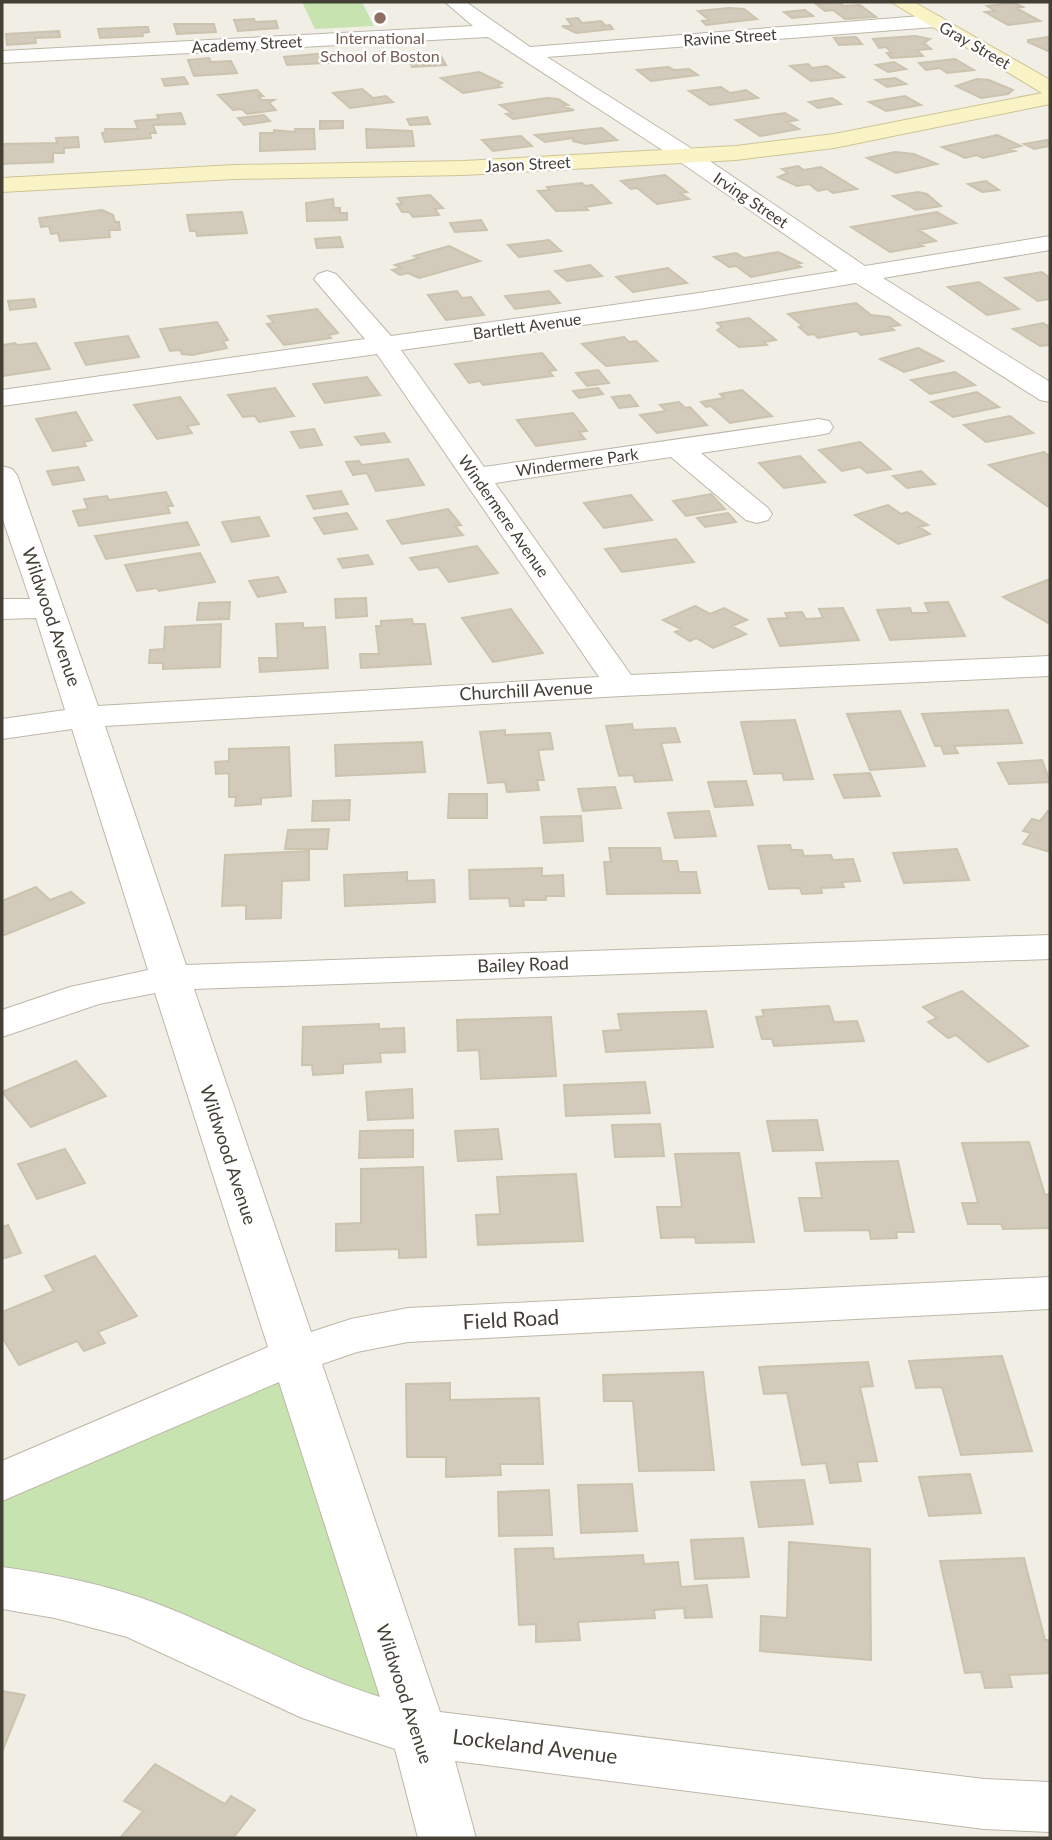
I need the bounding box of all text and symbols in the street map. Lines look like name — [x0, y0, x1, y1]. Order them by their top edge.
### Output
marker: International School of Boston — [372, 10, 388, 26]
street label: Gray Street — [936, 17, 1014, 73]
street label: Ravine Street — [683, 24, 777, 49]
place label: International School of Boston — [320, 28, 440, 65]
street label: Academy Street — [191, 31, 303, 56]
street label: Jason Street — [485, 152, 571, 175]
street label: Irving Street — [710, 168, 792, 232]
street label: Bartlett Avenue — [471, 308, 582, 343]
street label: Windermere Park — [514, 443, 640, 480]
street label: Windermere Avenue — [455, 451, 554, 580]
street label: Wildwood Avenue — [18, 544, 86, 689]
street label: Churchill Avenue — [459, 676, 593, 704]
street label: Bailey Road — [477, 951, 569, 977]
street label: Wildwood Avenue — [196, 1082, 262, 1227]
street label: Field Road — [462, 1303, 560, 1334]
street label: Wildwood Avenue — [372, 1621, 438, 1766]
street label: Lockeland Avenue — [451, 1723, 619, 1768]

